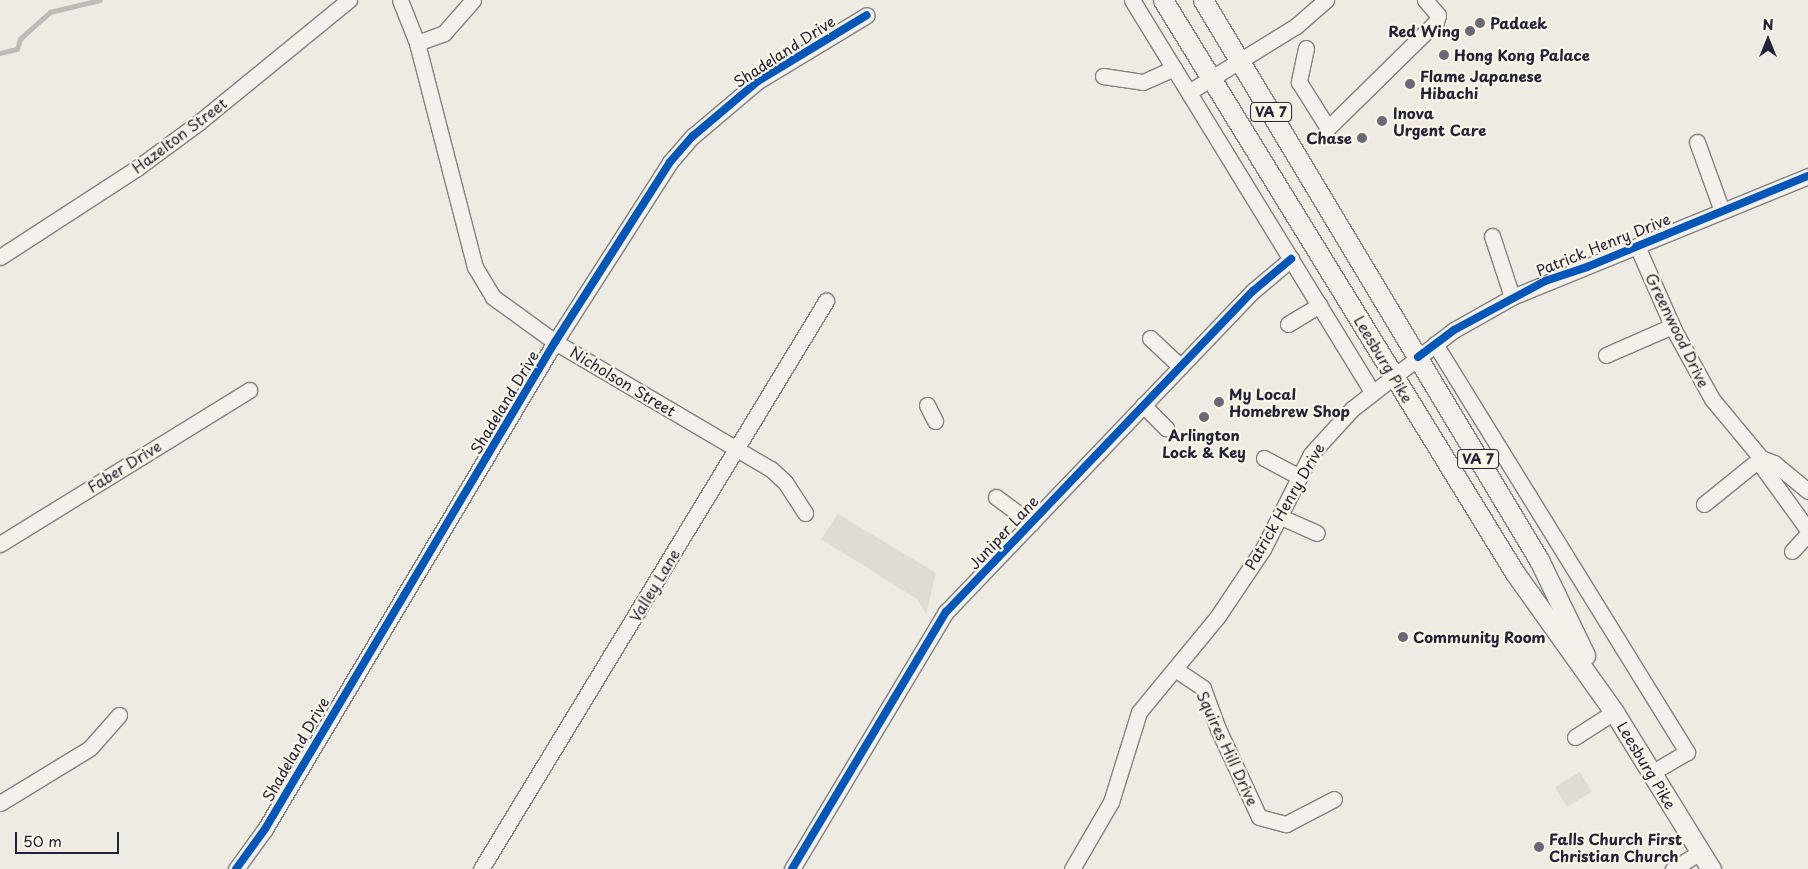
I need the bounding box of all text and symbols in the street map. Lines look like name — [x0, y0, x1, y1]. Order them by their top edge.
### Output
street label: Shadeland Drive — [730, 11, 838, 91]
place label: Padaek — [1490, 14, 1547, 32]
text: N — [1762, 14, 1774, 35]
north arrow — [1743, 15, 1793, 65]
marker: Padaek — [1474, 17, 1486, 29]
place label: Red Wing — [1387, 22, 1460, 40]
marker: Red Wing — [1464, 25, 1476, 37]
place label: Hong Kong Palace — [1454, 46, 1591, 64]
marker: Hong Kong Palace — [1438, 49, 1450, 61]
place label: Flame Japanese Hibachi — [1420, 66, 1542, 101]
marker: Flame Japanese Hibachi — [1404, 78, 1416, 90]
street label: Hazelton Street — [128, 94, 230, 176]
road number: VA 7 — [1248, 100, 1294, 124]
place label: Inova Urgent Care — [1393, 103, 1487, 138]
marker: Inova Urgent Care — [1375, 114, 1389, 128]
place label: Chase — [1306, 129, 1352, 147]
marker: Chase — [1356, 132, 1368, 144]
street label: Patrick Henry Drive — [1533, 209, 1673, 279]
street label: Greenwood Drive — [1642, 270, 1714, 390]
street label: Leesburg Pike — [1351, 312, 1417, 406]
street label: Nicholson Street — [567, 342, 679, 420]
street label: Shadeland Drive — [466, 347, 542, 457]
place label: My Local Homebrew Shop — [1229, 384, 1351, 419]
marker: My Local Homebrew Shop — [1213, 396, 1225, 408]
marker: Arlington Lock & Key — [1198, 411, 1210, 423]
place label: Arlington Lock & Key — [1162, 425, 1246, 460]
street label: Faber Drive — [83, 436, 165, 496]
street label: Patrick Henry Drive — [1240, 440, 1328, 572]
road number: VA 7 — [1456, 448, 1500, 470]
street label: Juniper Lane — [964, 491, 1042, 573]
street label: Valley Lane — [625, 545, 683, 625]
place label: Community Room — [1413, 628, 1546, 646]
marker: Community Room — [1397, 631, 1409, 643]
street label: Squires Hill Drive — [1193, 687, 1263, 809]
street label: Shadeland Drive — [258, 693, 332, 805]
street label: Leesburg Pike — [1614, 718, 1680, 812]
scale bar — [18, 822, 121, 854]
text: 50 m — [23, 829, 62, 852]
place label: Falls Church First Christian Church — [1549, 829, 1683, 864]
marker: Falls Church First Christian Church — [1533, 841, 1545, 853]

